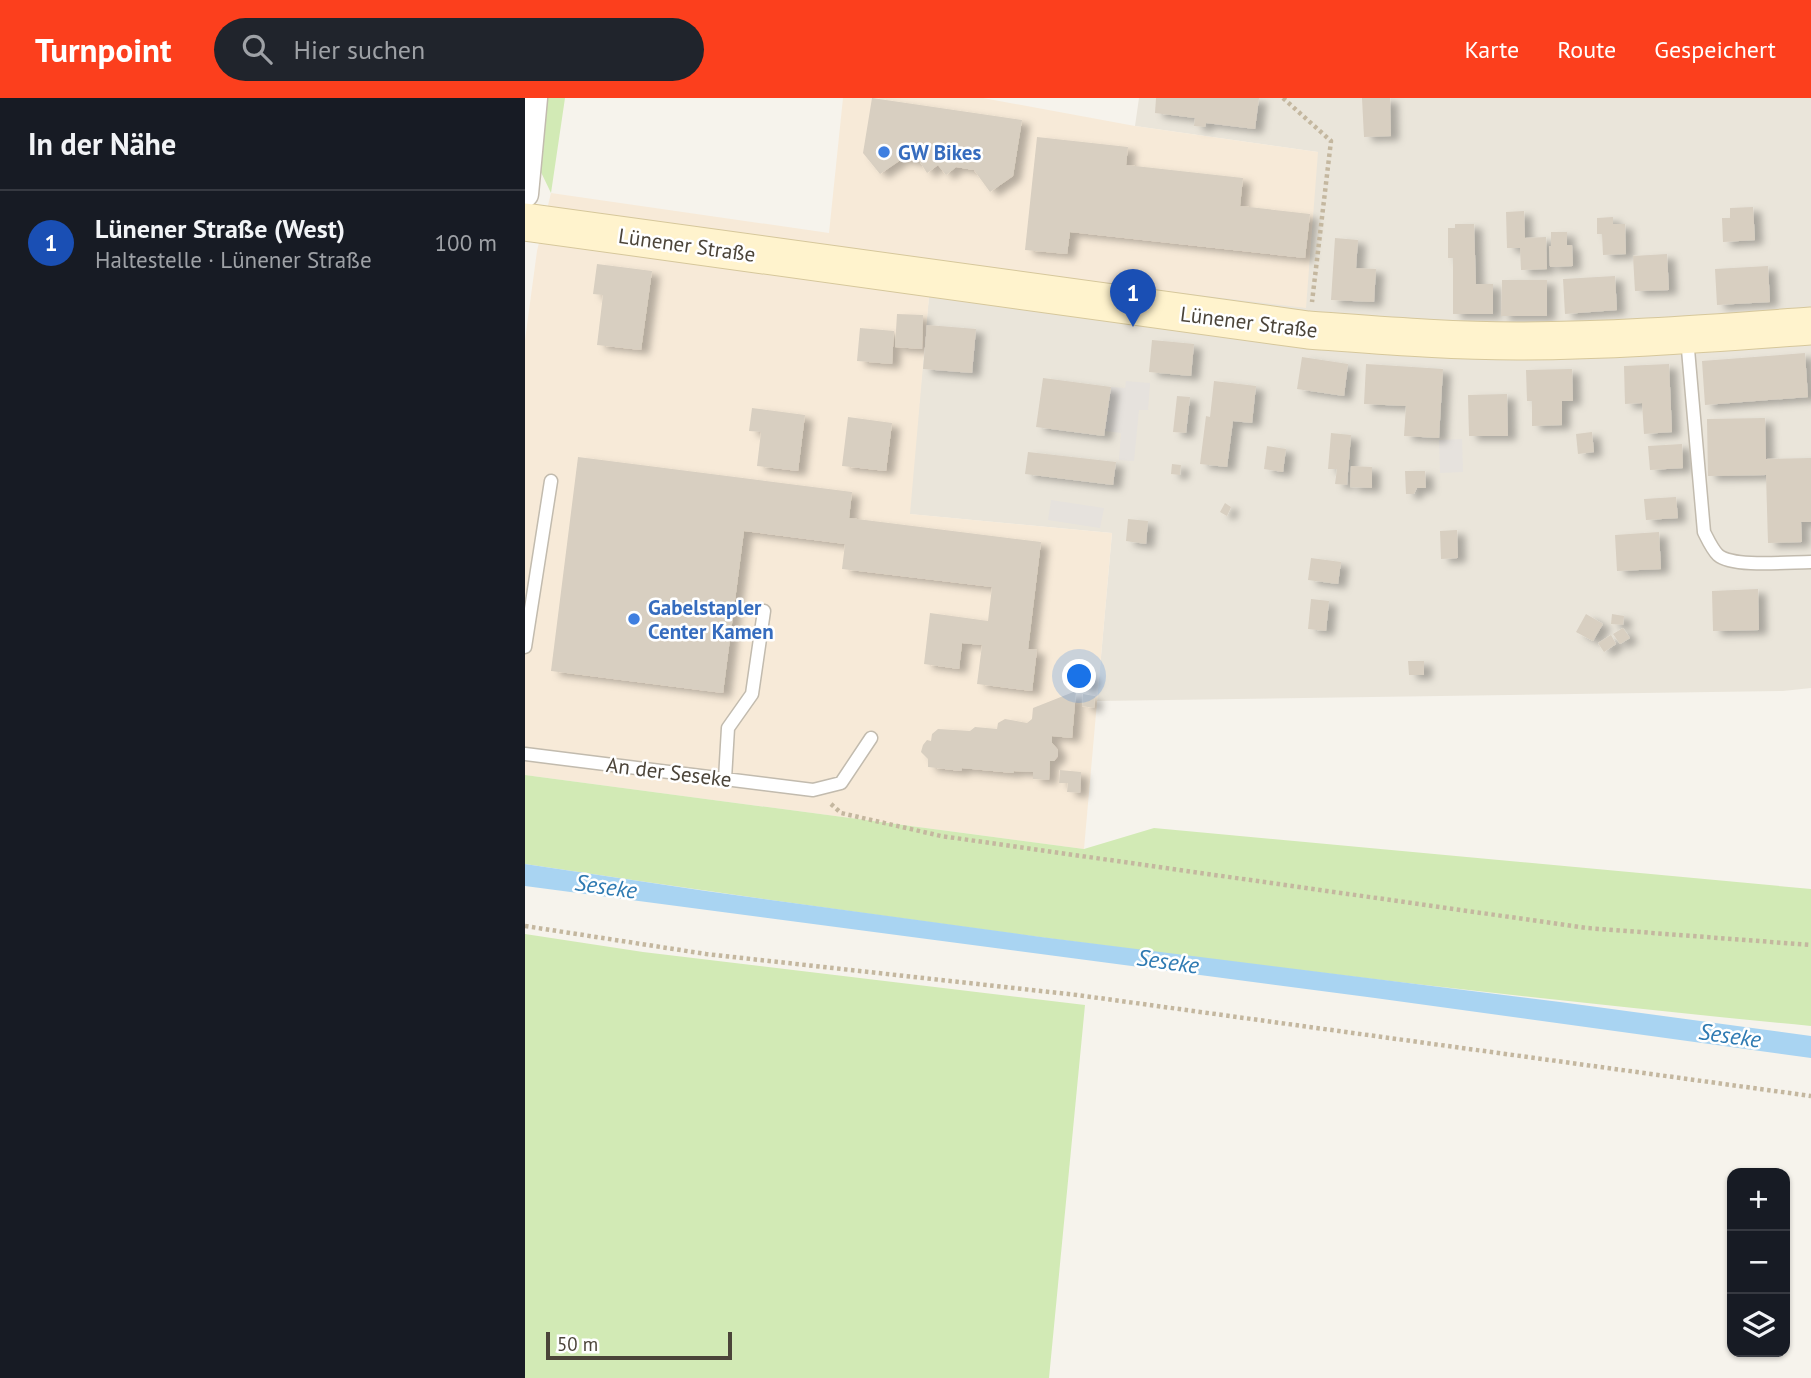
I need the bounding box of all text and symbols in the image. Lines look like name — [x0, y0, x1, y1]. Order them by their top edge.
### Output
search box — [214, 18, 704, 81]
text: Turnpoint — [35, 28, 172, 71]
icon: search — [238, 30, 276, 68]
text: Hier suchen — [294, 33, 425, 66]
text: Karte — [1464, 34, 1519, 65]
text: Route — [1557, 34, 1616, 65]
text: Gespeichert — [1654, 34, 1776, 65]
text: In der Nähe — [28, 124, 176, 163]
place label: GW Bikes — [898, 139, 981, 166]
marker: GW Bikes — [876, 144, 892, 160]
text: Lünener Straße (West) — [95, 212, 345, 245]
street label: Lünener Straße — [617, 222, 757, 268]
text: 1 — [44, 228, 58, 257]
text: 100 m — [435, 228, 497, 257]
text: Haltestelle · Lünener Straße — [95, 245, 372, 274]
pin: 1 — [1110, 269, 1156, 327]
street label: Lünener Straße — [1179, 300, 1319, 344]
place label: Gabelstapler Center Kamen — [648, 594, 774, 645]
marker: Gabelstapler Center Kamen — [626, 611, 642, 627]
your location — [1062, 659, 1096, 693]
street label: An der Seseke — [605, 751, 733, 793]
water label: Seseke — [573, 867, 639, 905]
water label: Seseke — [1135, 942, 1201, 980]
water label: Seseke — [1697, 1016, 1763, 1054]
map controls — [1727, 1168, 1790, 1357]
button: + — [1727, 1168, 1790, 1231]
button: − — [1727, 1231, 1790, 1294]
button: layers — [1727, 1294, 1790, 1357]
scale bar — [546, 1329, 731, 1361]
text: 50 m — [557, 1332, 598, 1356]

